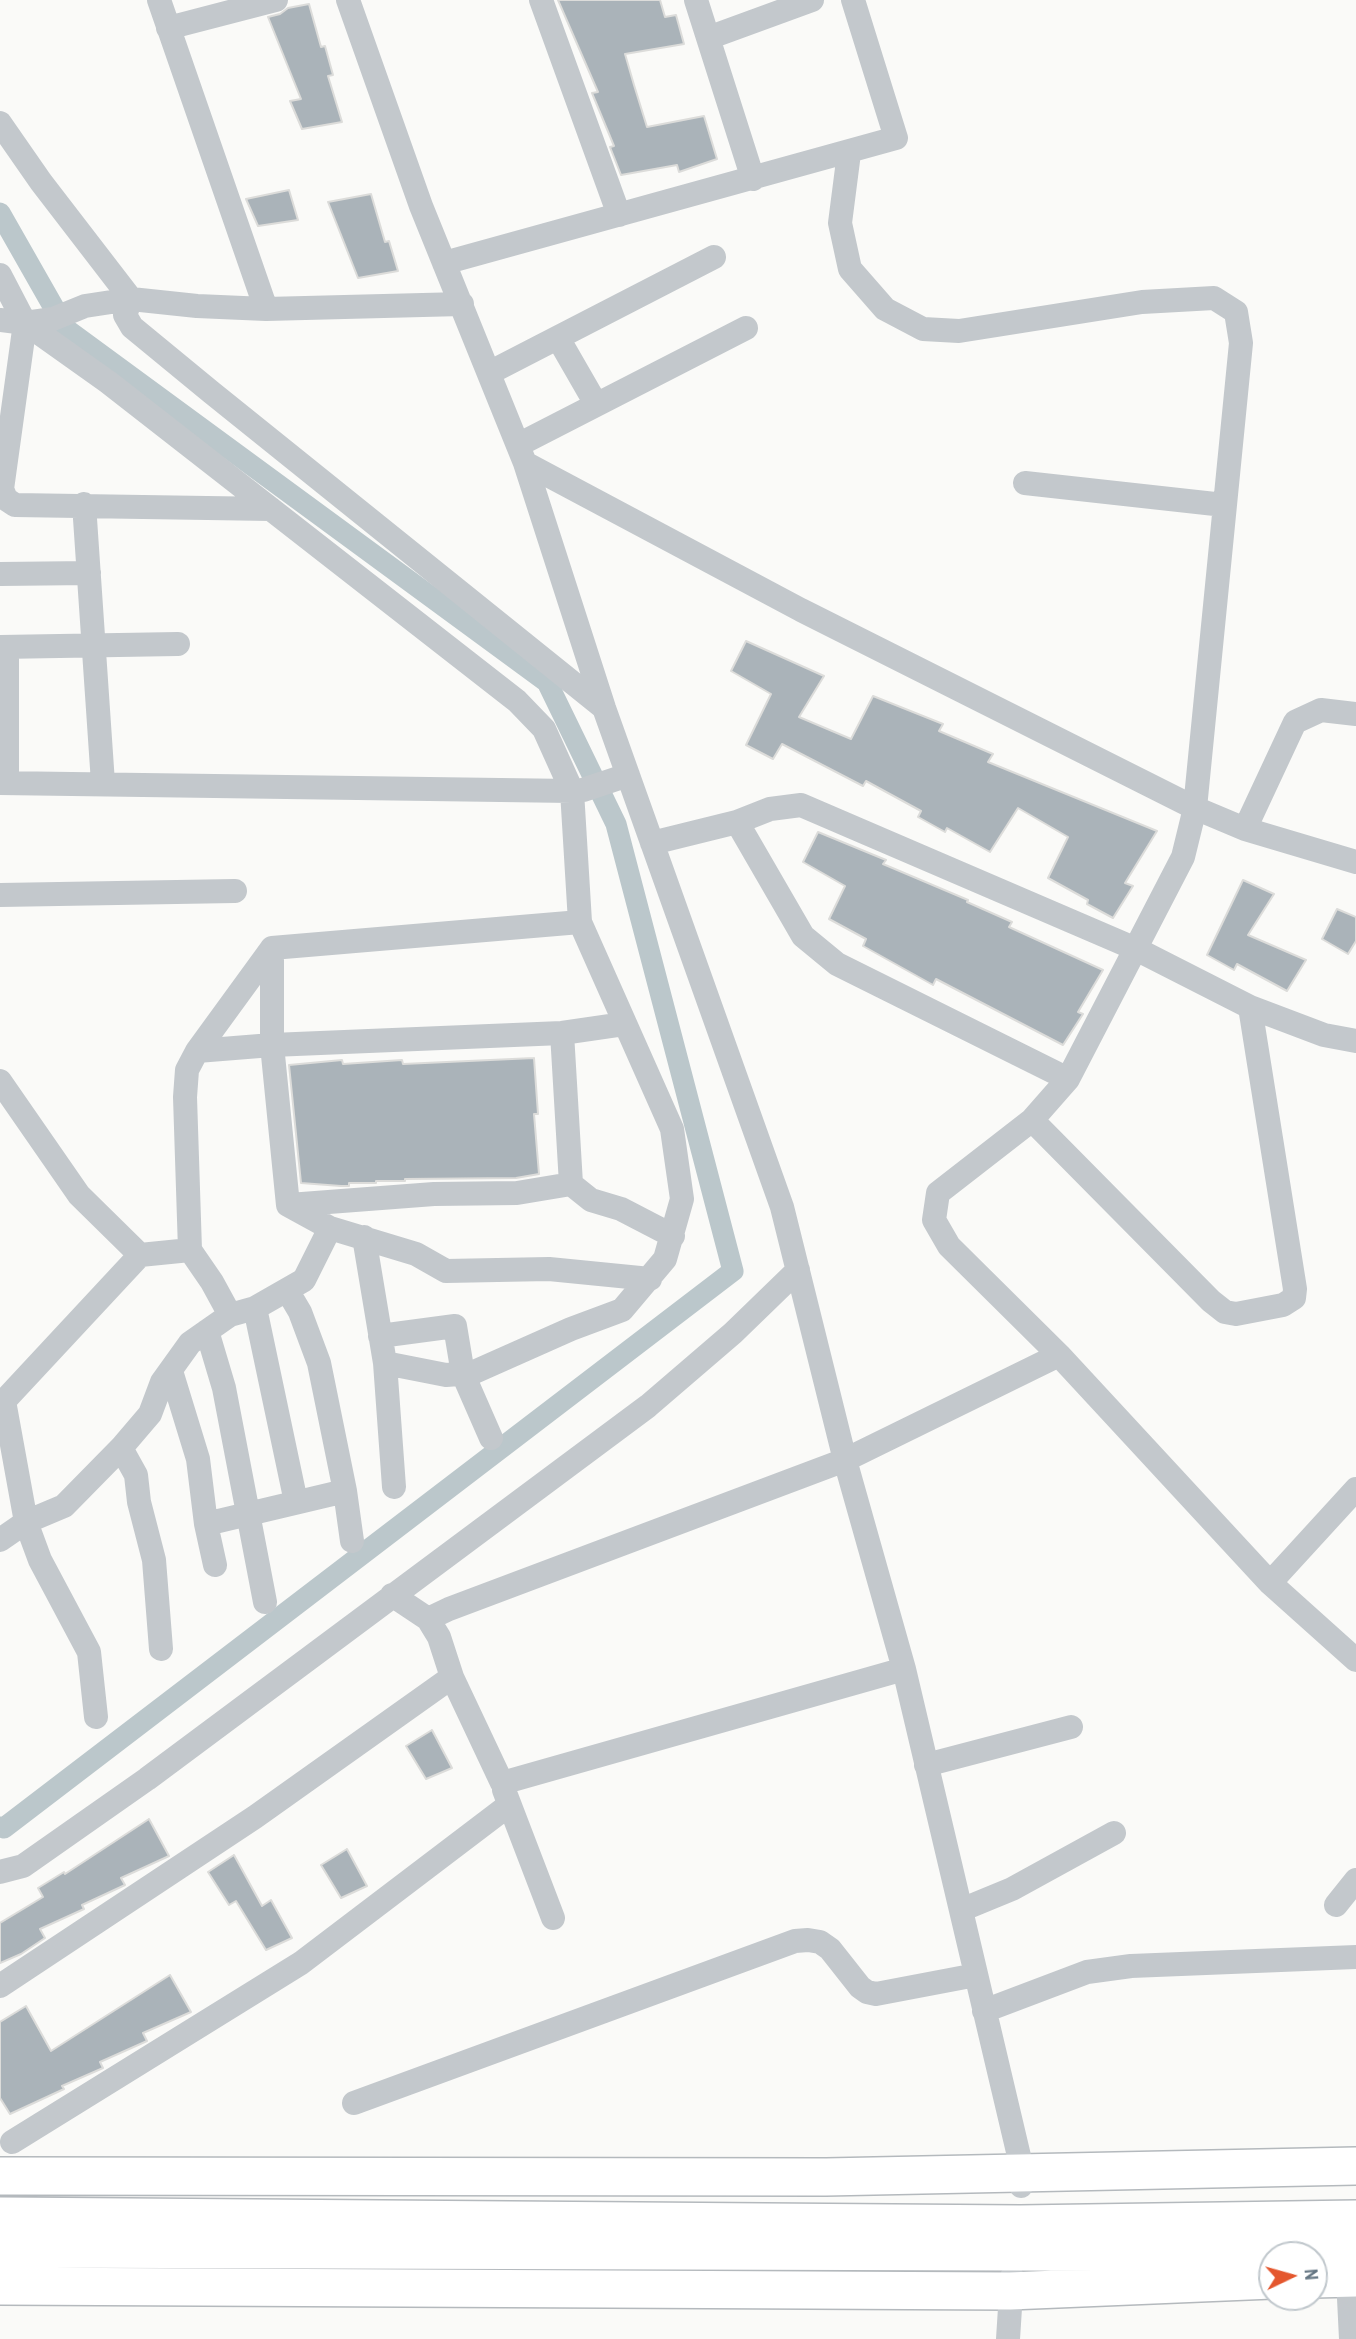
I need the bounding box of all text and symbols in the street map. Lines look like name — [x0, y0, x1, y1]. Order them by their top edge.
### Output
north arrow — [1258, 2241, 1328, 2311]
text: N — [1298, 2268, 1325, 2281]

